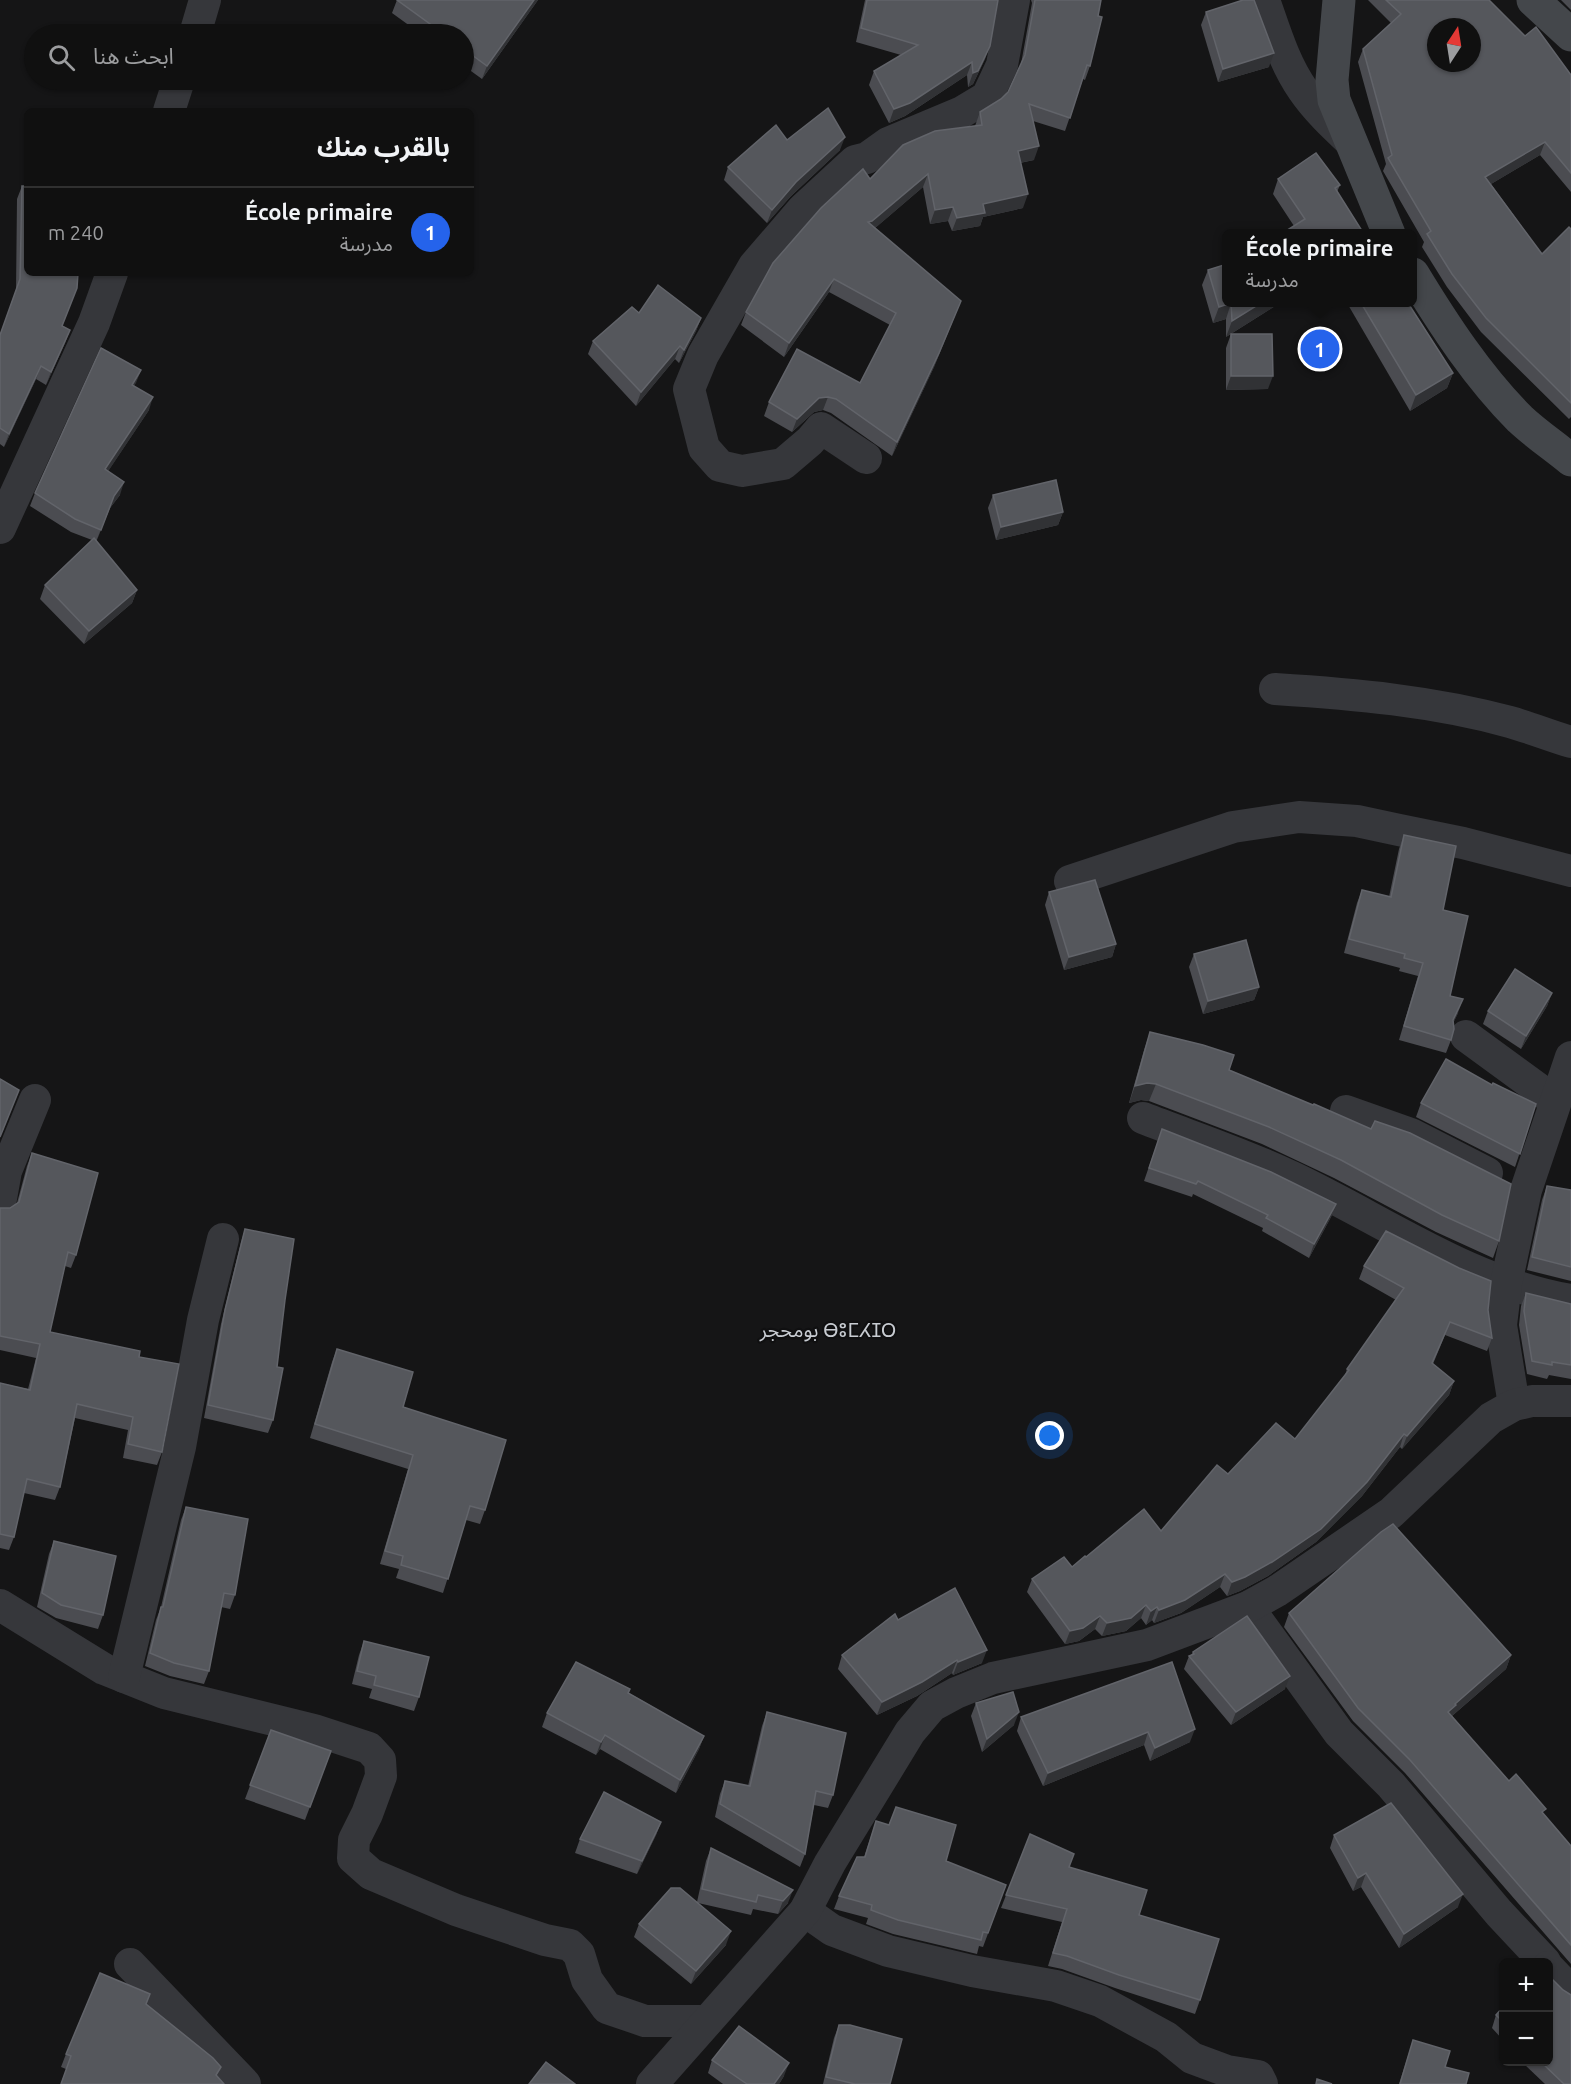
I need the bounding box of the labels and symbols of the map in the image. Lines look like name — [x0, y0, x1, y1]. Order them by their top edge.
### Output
north arrow — [1427, 18, 1481, 72]
pin: 1 — [1300, 326, 1340, 372]
district label: بومحجر ⴱⵓⵎⵃⵊⵔ — [759, 1318, 896, 1342]
your location — [1035, 1421, 1064, 1450]

